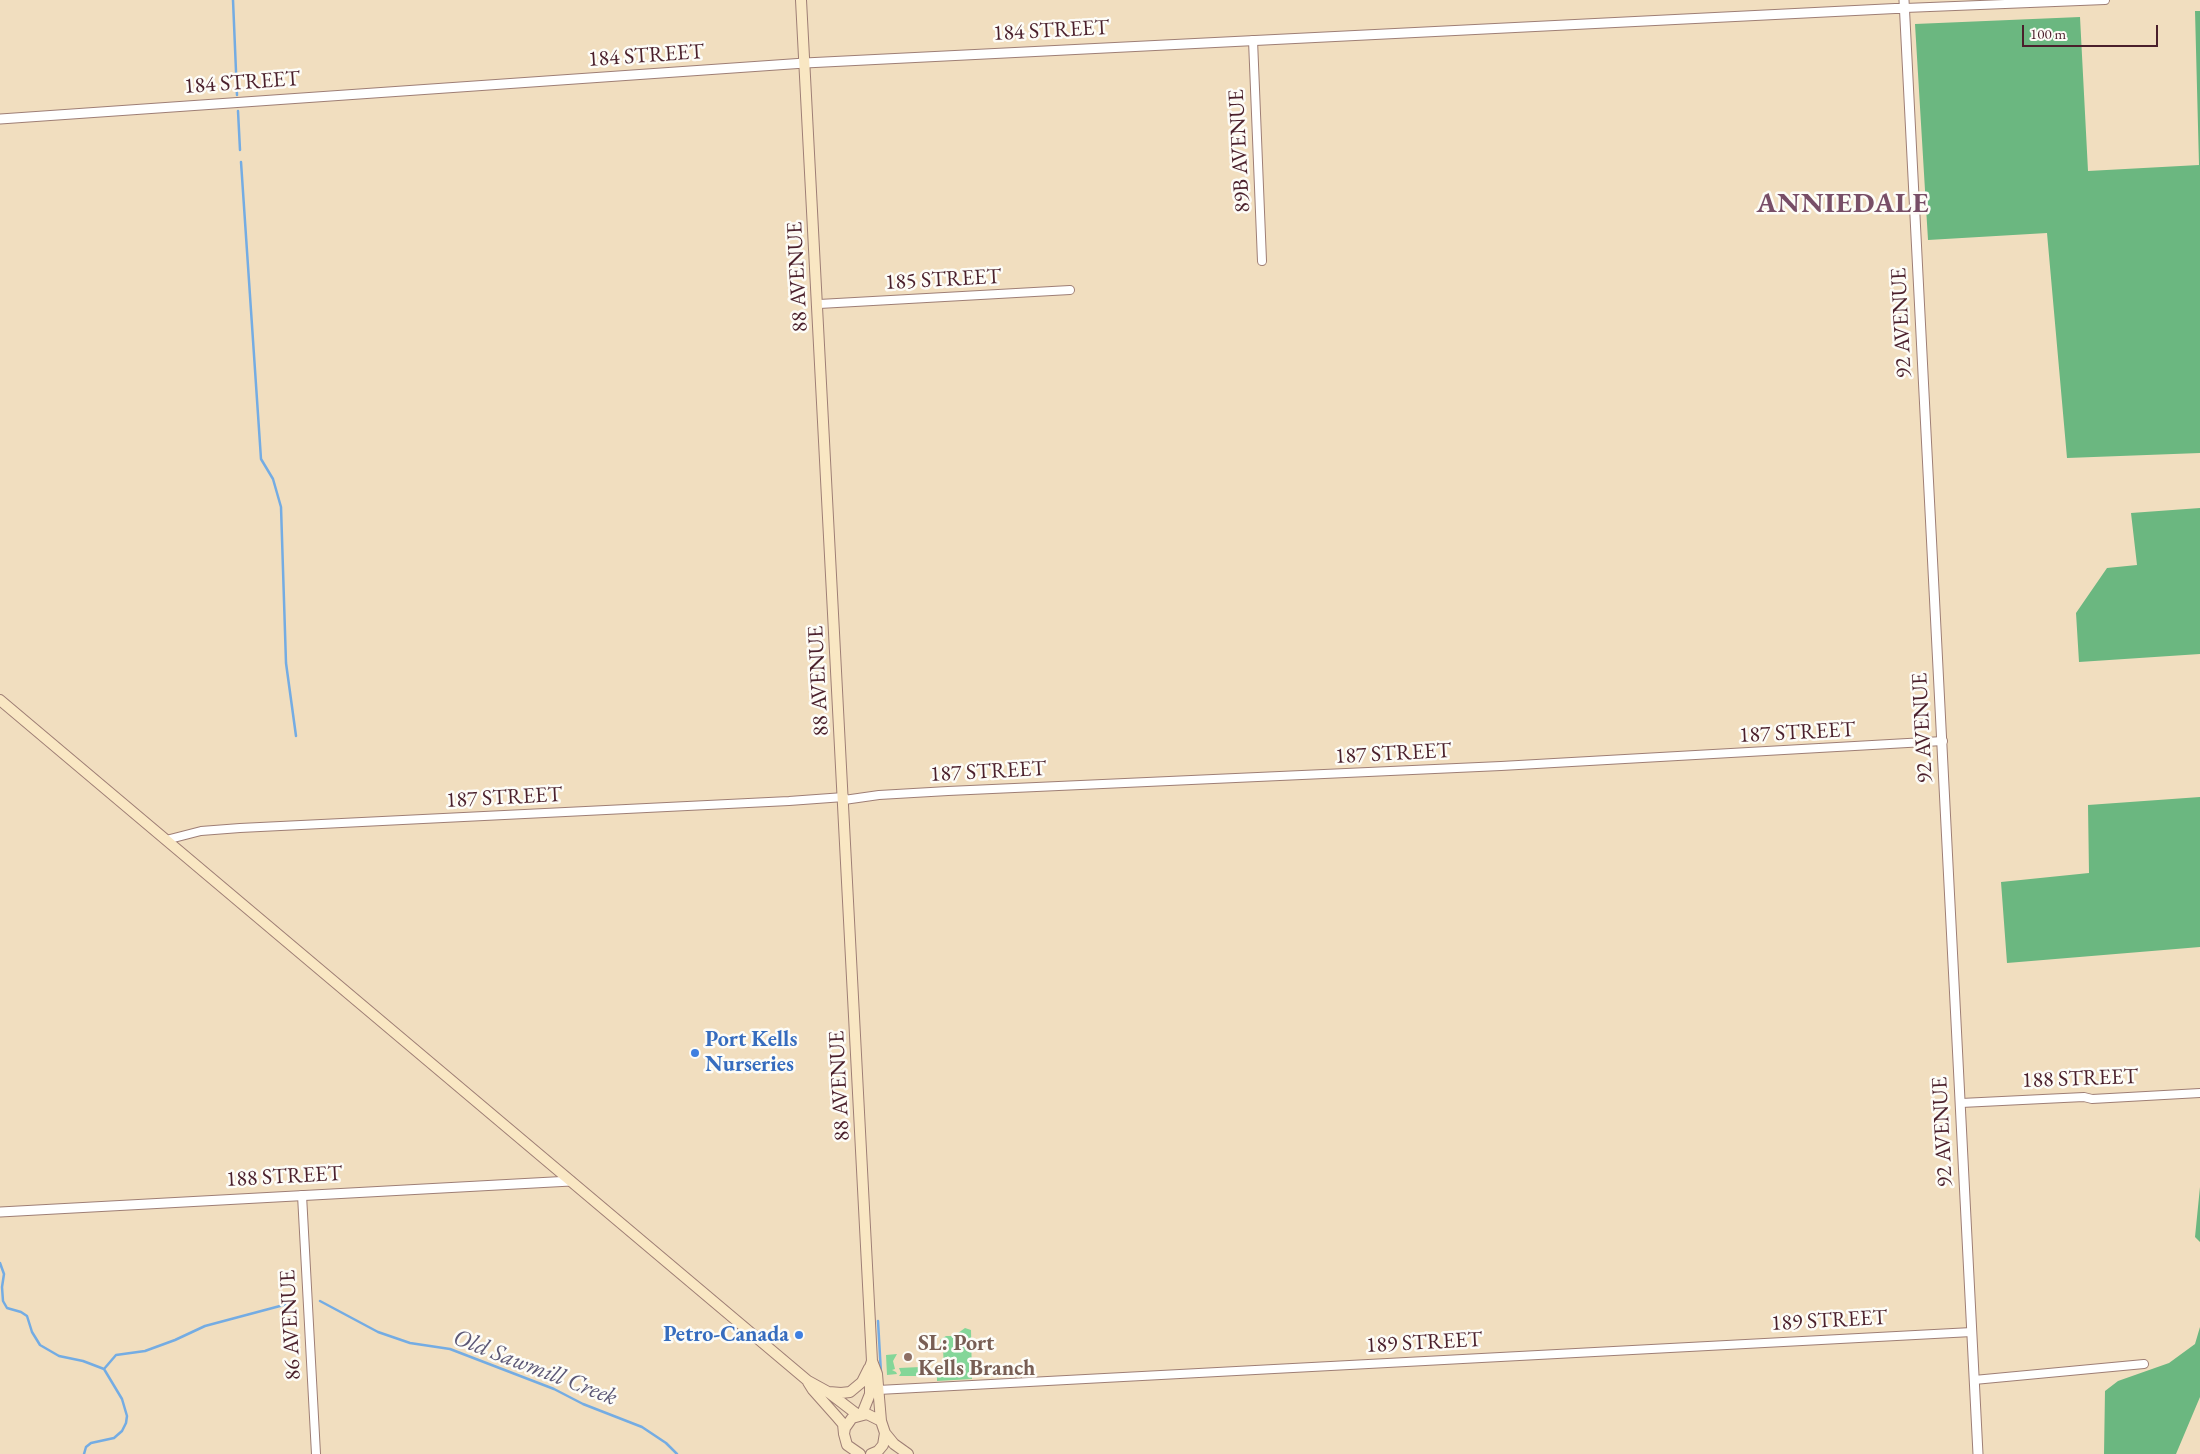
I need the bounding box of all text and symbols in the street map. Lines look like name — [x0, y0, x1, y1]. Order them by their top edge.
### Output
street label: 184 STREET — [992, 15, 1110, 47]
scale bar — [2025, 15, 2161, 47]
text: 100 m — [2030, 24, 2066, 43]
street label: 184 STREET — [587, 39, 705, 73]
street label: 184 STREET — [183, 66, 301, 100]
street label: 89B AVENUE — [1224, 88, 1256, 214]
district label: ANNIEDALE — [1755, 187, 1931, 221]
street label: 88 AVENUE — [782, 221, 814, 333]
street label: 185 STREET — [884, 264, 1002, 296]
street label: 92 AVENUE — [1886, 267, 1918, 379]
street label: 88 AVENUE — [803, 625, 835, 737]
street label: 92 AVENUE — [1907, 672, 1939, 784]
street label: 187 STREET — [1738, 717, 1856, 749]
street label: 187 STREET — [1334, 738, 1452, 770]
street label: 187 STREET — [929, 756, 1047, 788]
street label: 187 STREET — [445, 782, 563, 814]
place label: Port Kells Nurseries — [705, 1027, 797, 1078]
street label: 88 AVENUE — [824, 1030, 856, 1142]
marker: Port Kells Nurseries — [689, 1047, 701, 1059]
street label: 188 STREET — [2021, 1064, 2139, 1094]
street label: 92 AVENUE — [1927, 1076, 1959, 1188]
street label: 188 STREET — [225, 1161, 343, 1193]
street label: 86 AVENUE — [275, 1269, 307, 1381]
street label: 189 STREET — [1770, 1305, 1888, 1337]
place label: Petro-Canada — [663, 1322, 789, 1348]
water label: Old Sawmill Creek — [449, 1324, 621, 1412]
street label: 189 STREET — [1365, 1327, 1483, 1359]
marker: Petro-Canada — [793, 1329, 805, 1341]
place label: SL: Port Kells Branch — [918, 1331, 1035, 1382]
marker: SL: Port Kells Branch — [902, 1351, 914, 1363]

